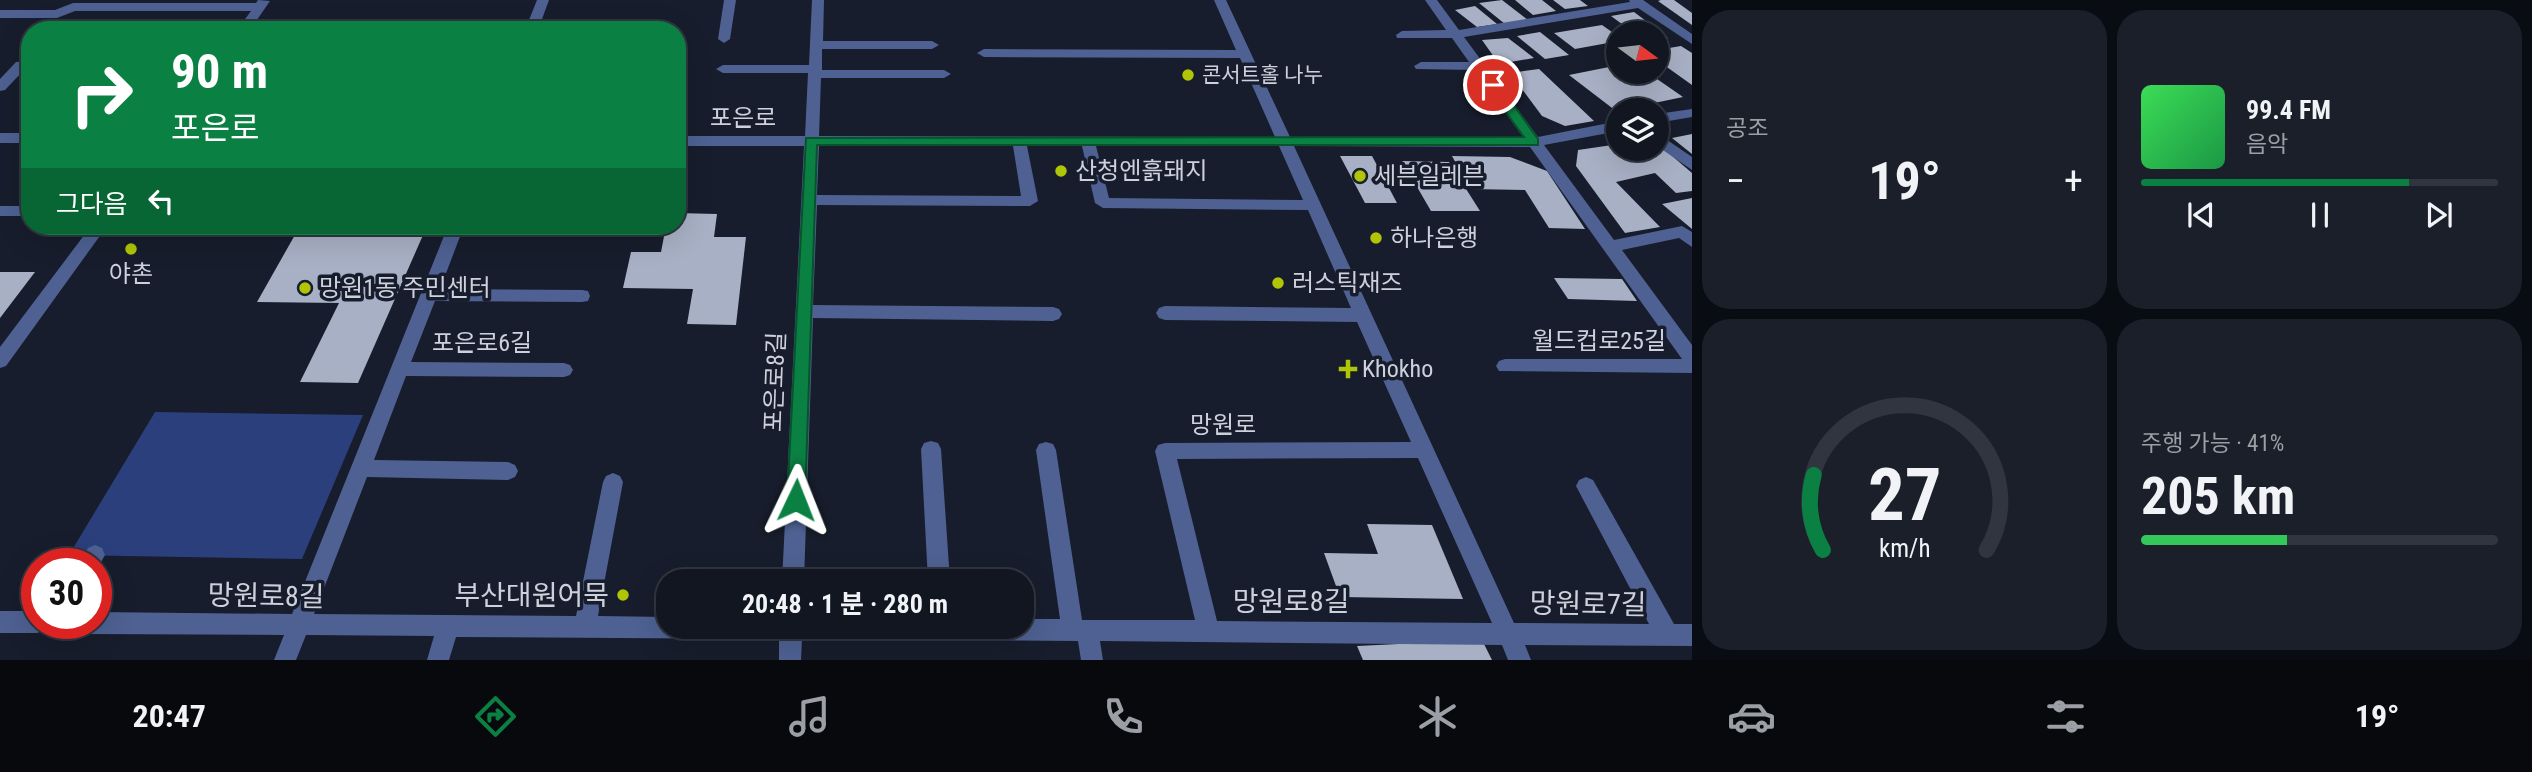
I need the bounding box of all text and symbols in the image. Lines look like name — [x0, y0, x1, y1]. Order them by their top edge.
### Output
north arrow — [1606, 21, 1670, 84]
map controls — [1606, 21, 1669, 161]
text: 90 m — [171, 43, 268, 100]
icon: right — [56, 49, 147, 140]
pin — [1463, 55, 1523, 115]
place label: 콘서트홀 나누 — [1202, 63, 1323, 87]
icon: arrive — [1474, 66, 1512, 104]
marker: 콘서트홀 나누 — [1180, 67, 1196, 83]
text: 99.4 FM — [2246, 95, 2331, 125]
button: layers — [1606, 98, 1669, 161]
street label: 포은로 — [710, 104, 776, 132]
text: 포은로 — [171, 109, 259, 147]
text: 공조 — [1726, 115, 1768, 142]
text: 음악 — [2246, 131, 2288, 158]
text: 19° — [1868, 151, 1941, 212]
place label: 산청엔흙돼지 — [1075, 157, 1207, 185]
text: − — [1726, 159, 1745, 203]
text: + — [2064, 159, 2083, 203]
place label: 세븐일레븐 — [1374, 162, 1484, 190]
marker: 산청엔흙돼지 — [1053, 163, 1069, 179]
marker: 세븐일레븐 — [1352, 168, 1368, 184]
icon: left — [142, 182, 180, 220]
text: 그다음 — [56, 189, 128, 219]
icon: previous — [2182, 196, 2220, 234]
icon: pause — [2301, 196, 2339, 234]
icon: next — [2420, 196, 2458, 234]
place label: 하나은행 — [1390, 224, 1478, 252]
marker: 하나은행 — [1368, 230, 1384, 246]
marker: 야촌 — [123, 241, 139, 257]
place label: 야촌 — [109, 260, 153, 288]
place label: 러스틱재즈 — [1292, 269, 1402, 297]
place label: 망원1동 주민센터 — [319, 274, 491, 302]
marker: 러스틱재즈 — [1270, 275, 1286, 291]
marker: 망원1동 주민센터 — [297, 280, 313, 296]
street label: 월드컵로25길 — [1532, 327, 1666, 355]
street label: 포은로6길 — [432, 329, 532, 357]
street label: 포은로8길 — [759, 331, 791, 433]
place label: Khokho — [1362, 355, 1433, 383]
marker: Khokho — [1340, 361, 1356, 377]
street label: 망원로 — [1190, 411, 1256, 439]
text: 주행 가능 · 41% — [2141, 430, 2284, 457]
text: 27 — [1868, 453, 1941, 539]
position arrow — [759, 463, 833, 537]
text: 205 km — [2141, 466, 2295, 527]
text: km/h — [1879, 534, 1930, 563]
speed limit sign: 30 — [21, 548, 112, 639]
street label: 망원로8길 — [207, 578, 325, 614]
place label: 부산대원어묵 — [454, 579, 609, 612]
street label: 망원로8길 — [1233, 585, 1349, 618]
street label: 망원로7길 — [1529, 586, 1647, 622]
marker: 부산대원어묵 — [615, 587, 631, 603]
text: 20:48 · 1 분 · 280 m — [742, 589, 948, 619]
icon: directions — [471, 692, 520, 741]
icon: music — [785, 692, 834, 741]
icon: phone — [1099, 692, 1148, 741]
icon: climate — [1413, 692, 1462, 741]
icon: car — [1727, 692, 1776, 741]
icon: filters — [2041, 692, 2090, 741]
text: 20:47 — [132, 697, 206, 735]
text: 19° — [2355, 697, 2399, 735]

